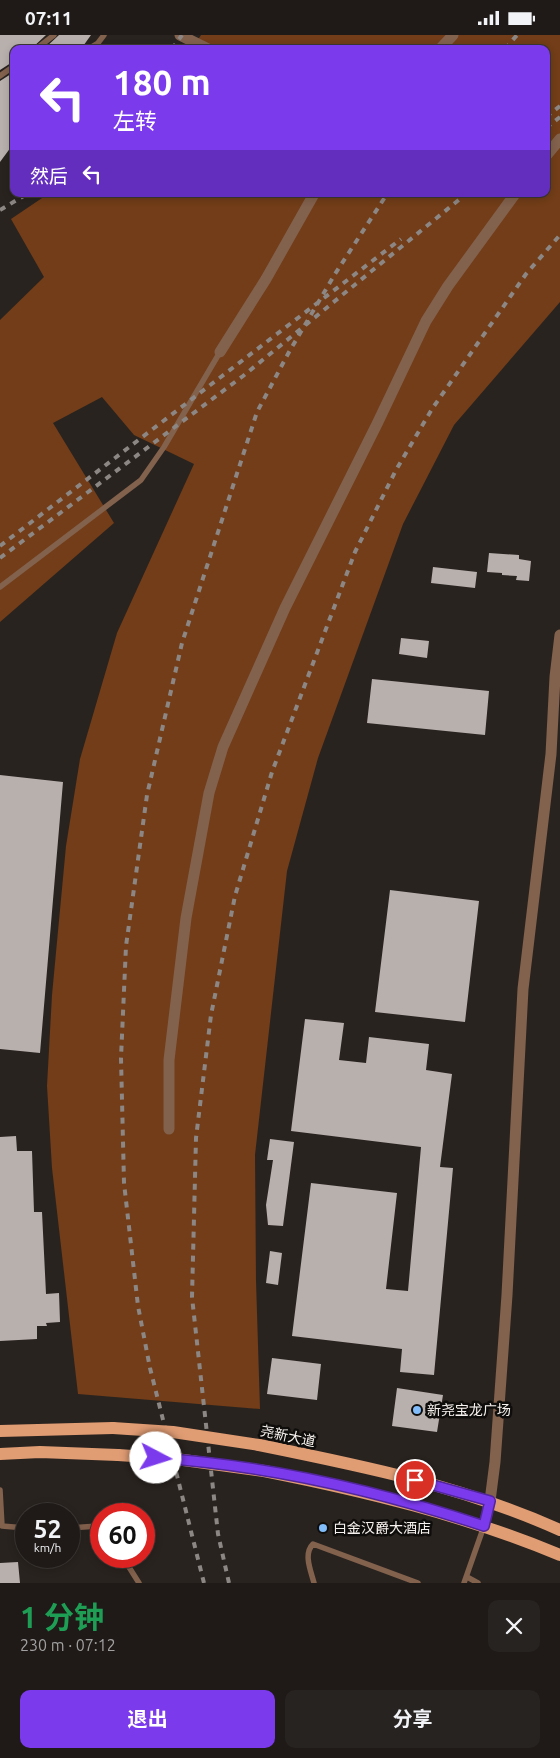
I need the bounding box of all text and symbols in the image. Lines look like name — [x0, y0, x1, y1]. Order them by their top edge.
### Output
text: 07:11 — [25, 7, 73, 29]
text: 180 m — [113, 62, 211, 102]
icon: left — [30, 65, 95, 130]
text: 左转 — [113, 108, 157, 133]
icon: left — [78, 160, 106, 188]
text: 然后 — [30, 165, 68, 187]
place label: 新尧宝龙广场 — [427, 1402, 511, 1418]
marker: 新尧宝龙广场 — [411, 1404, 423, 1416]
street label: 尧新大道 — [259, 1422, 317, 1450]
position arrow — [129, 1431, 181, 1483]
pin — [394, 1459, 436, 1501]
icon: arrive — [401, 1466, 429, 1494]
speed limit sign: 60 — [90, 1503, 155, 1568]
text: 52 — [33, 1515, 62, 1543]
place label: 白金汉爵大酒店 — [333, 1520, 431, 1536]
marker: 白金汉爵大酒店 — [317, 1522, 329, 1534]
text: km/h — [34, 1541, 61, 1554]
text: 1 分钟 — [20, 1600, 104, 1634]
button: close — [488, 1600, 540, 1652]
text: 230 m · 07:12 — [20, 1636, 116, 1654]
button: 退出 — [20, 1690, 275, 1748]
button: 分享 — [285, 1690, 540, 1748]

